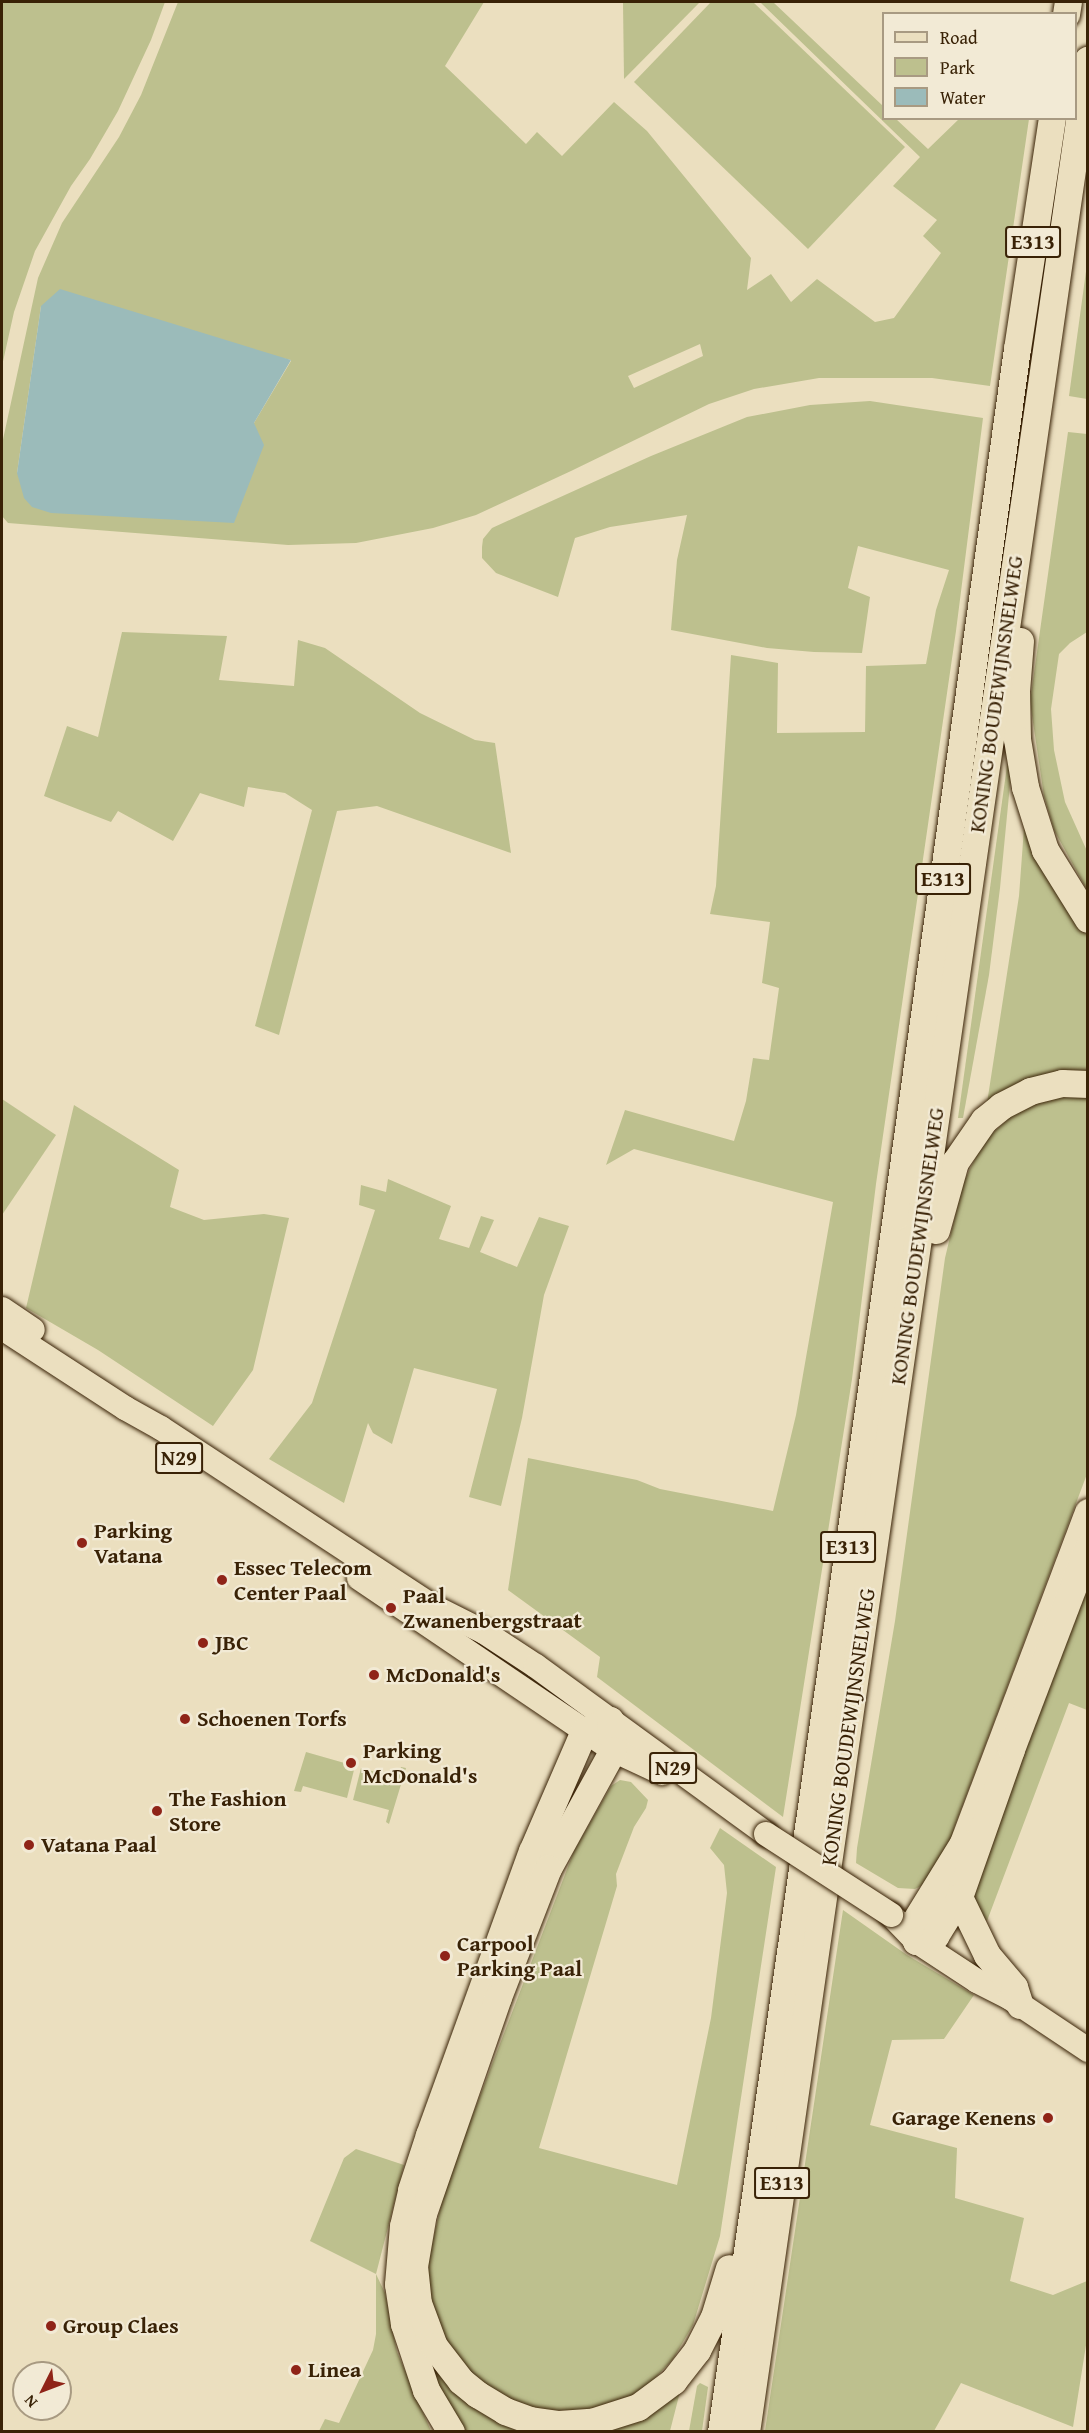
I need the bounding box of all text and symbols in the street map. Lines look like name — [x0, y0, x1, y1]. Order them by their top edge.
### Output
legend — [882, 12, 1077, 120]
text: Road — [940, 24, 978, 51]
text: Park — [940, 54, 975, 81]
text: Water — [940, 84, 985, 111]
road number: E313 — [1004, 224, 1062, 260]
street label: KONING BOUDEWIJNSNELWEG — [963, 554, 1029, 834]
road number: E313 — [914, 861, 972, 897]
street label: KONING BOUDEWIJNSNELWEG — [884, 1106, 950, 1386]
road number: N29 — [155, 1440, 203, 1476]
place label: Parking Vatana — [94, 1517, 172, 1568]
road number: E313 — [820, 1529, 876, 1565]
marker: Parking Vatana — [75, 1536, 89, 1550]
place label: Essec Telecom Center Paal — [234, 1554, 372, 1606]
marker: Essec Telecom Center Paal — [215, 1573, 229, 1587]
place label: Paal Zwanenbergstraat — [403, 1582, 582, 1634]
street label: KONING BOUDEWIJNSNELWEG — [815, 1587, 881, 1867]
marker: Paal Zwanenbergstraat — [384, 1601, 398, 1615]
place label: JBC — [215, 1630, 249, 1656]
marker: JBC — [196, 1636, 210, 1650]
place label: McDonald's — [386, 1662, 500, 1688]
marker: McDonald's — [367, 1668, 381, 1682]
place label: Schoenen Torfs — [197, 1706, 347, 1732]
marker: Schoenen Torfs — [178, 1712, 192, 1726]
place label: Parking McDonald's — [363, 1737, 477, 1789]
road number: N29 — [649, 1750, 697, 1786]
marker: Parking McDonald's — [344, 1756, 358, 1770]
place label: The Fashion Store — [169, 1785, 286, 1837]
marker: The Fashion Store — [150, 1804, 164, 1818]
place label: Vatana Paal — [41, 1832, 157, 1858]
marker: Vatana Paal — [22, 1838, 36, 1852]
place label: Carpool Parking Paal — [457, 1930, 582, 1982]
marker: Carpool Parking Paal — [438, 1949, 452, 1963]
place label: Garage Kenens — [892, 2105, 1036, 2131]
marker: Garage Kenens — [1041, 2111, 1055, 2125]
road number: E313 — [754, 2165, 810, 2201]
place label: Group Claes — [63, 2313, 179, 2339]
marker: Group Claes — [44, 2319, 58, 2333]
place label: Linea — [308, 2357, 361, 2383]
north arrow — [12, 2361, 72, 2421]
marker: Linea — [289, 2363, 303, 2377]
text: N — [18, 2390, 43, 2414]

